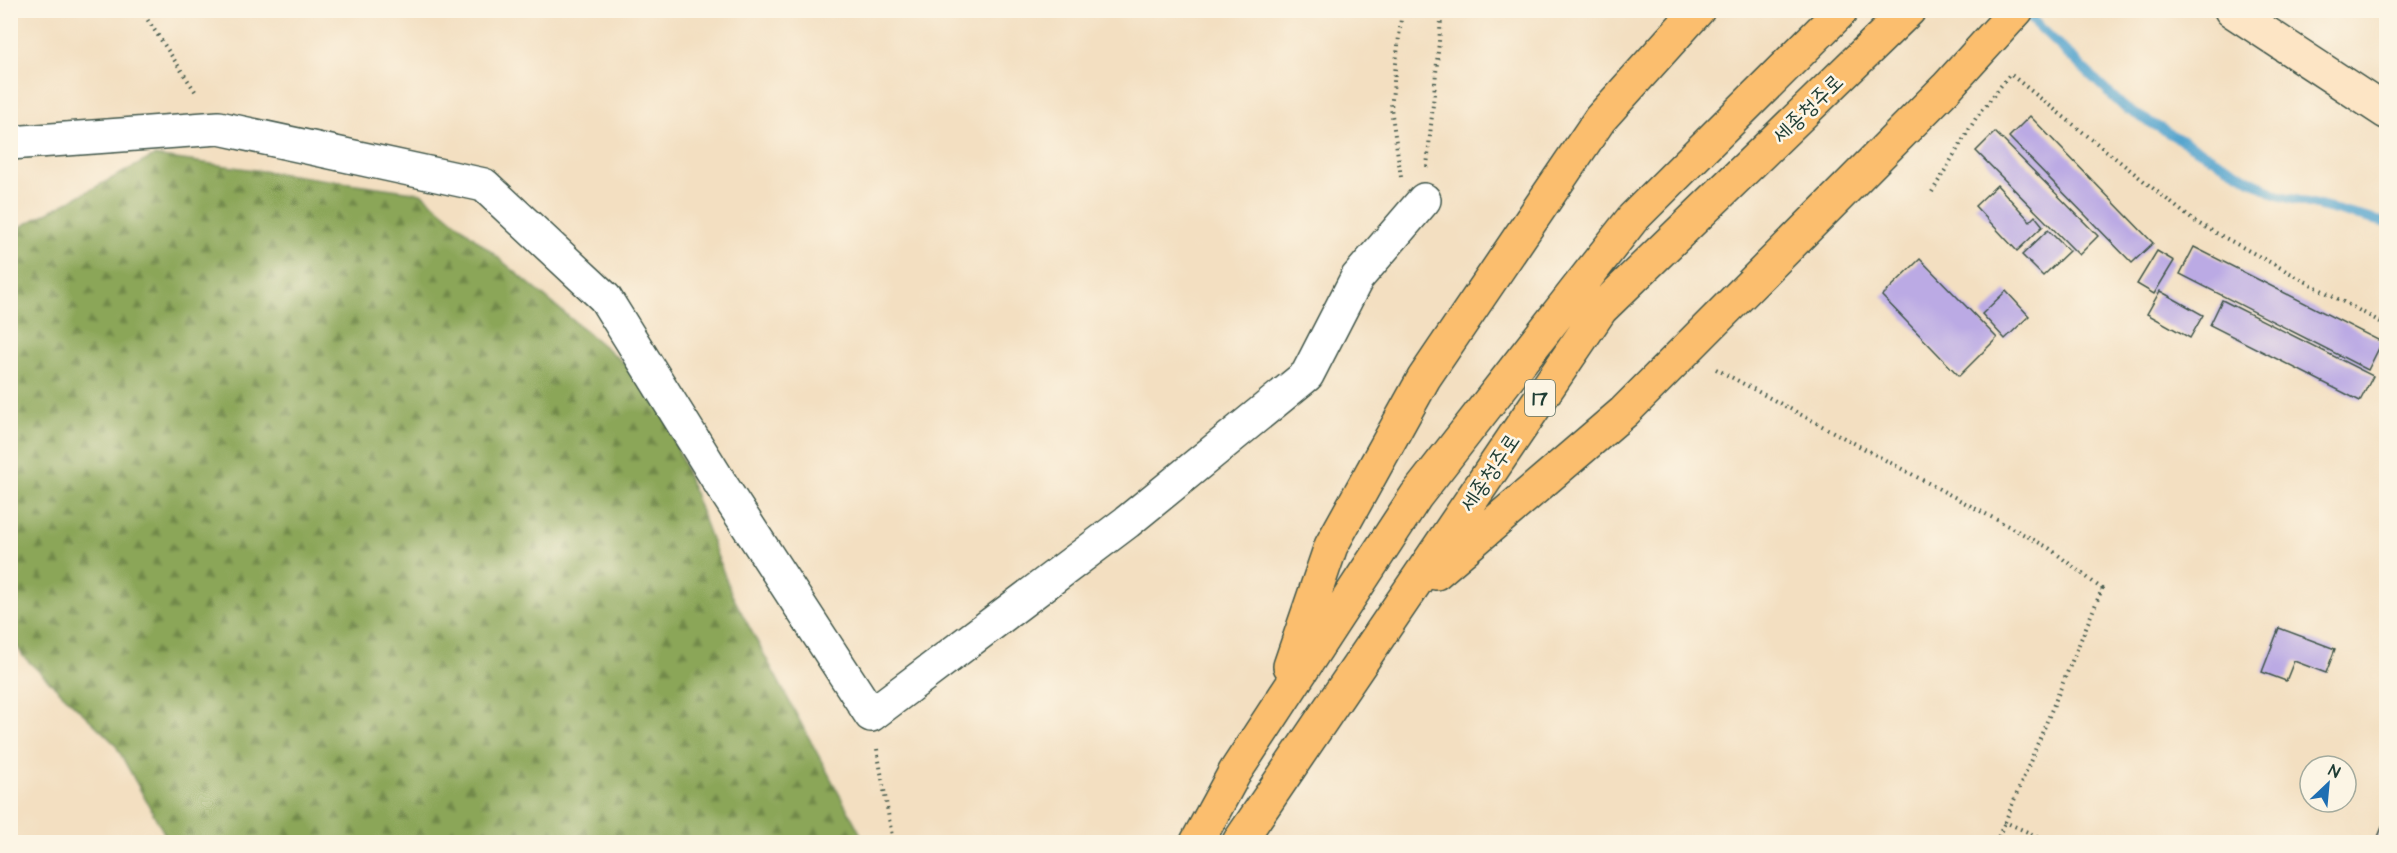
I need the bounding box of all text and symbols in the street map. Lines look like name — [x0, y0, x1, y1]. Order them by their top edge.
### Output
street label: 세종청주로 — [1765, 67, 1851, 151]
road number: 17 — [1525, 380, 1555, 416]
street label: 세종청주로 — [1452, 428, 1528, 518]
north arrow — [2298, 754, 2358, 814]
text: N — [2325, 759, 2343, 784]

